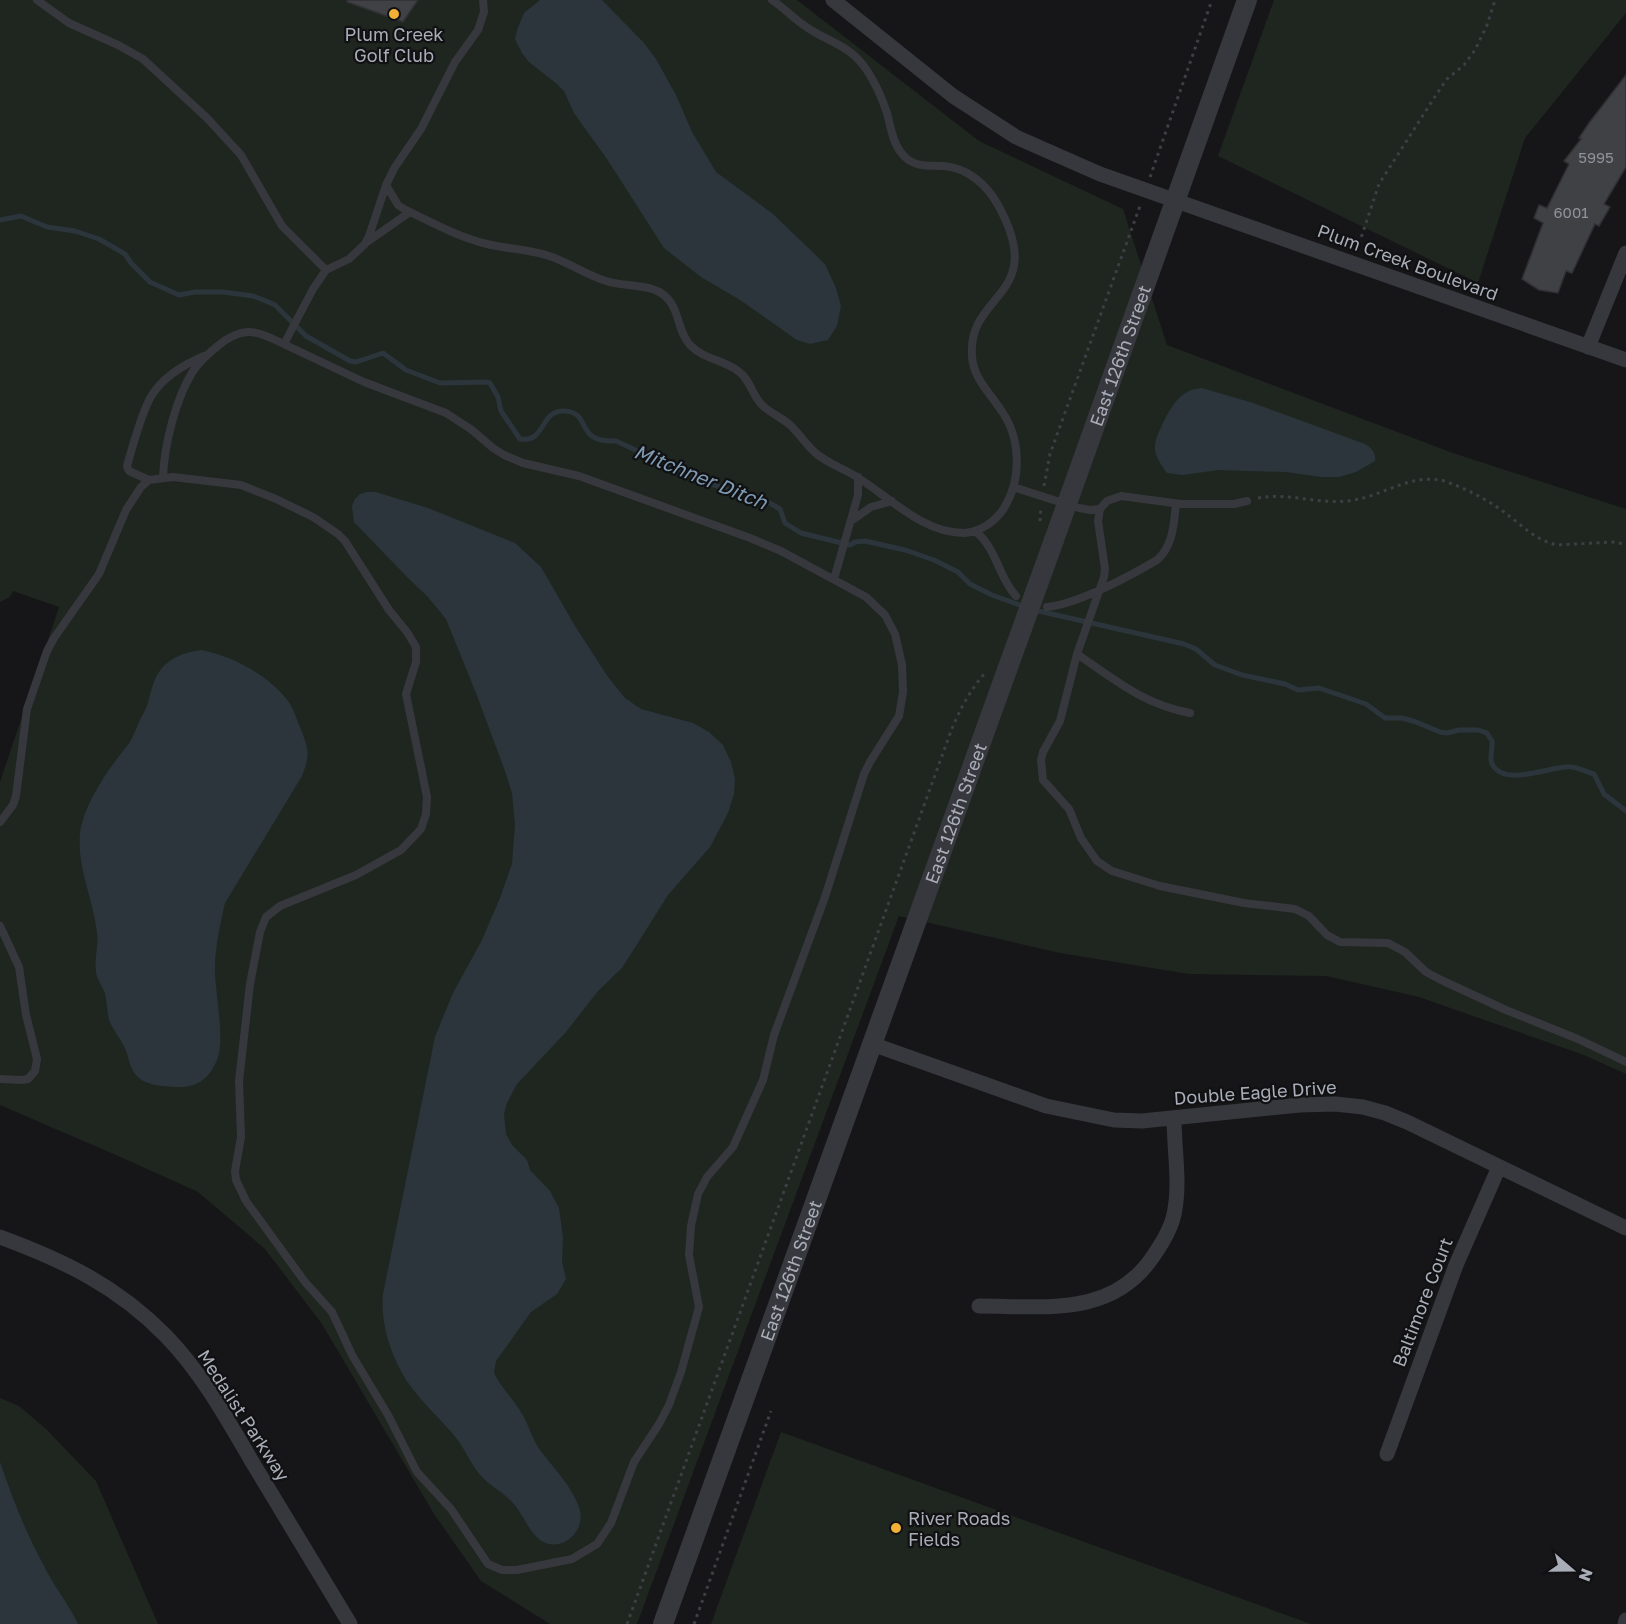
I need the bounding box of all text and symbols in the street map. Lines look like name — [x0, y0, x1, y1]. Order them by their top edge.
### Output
marker: Plum Creek Golf Club — [387, 7, 401, 21]
place label: Plum Creek Golf Club — [345, 23, 444, 66]
house number: 5995 — [1578, 148, 1614, 166]
house number: 6001 — [1554, 203, 1588, 221]
street label: Plum Creek Boulevard — [1315, 219, 1501, 305]
street label: East 126th Street — [1085, 282, 1155, 429]
water label: Mitchner Ditch — [631, 438, 772, 514]
street label: East 126th Street — [920, 740, 991, 887]
street label: Double Eagle Drive — [1173, 1075, 1337, 1109]
street label: East 126th Street — [755, 1197, 826, 1344]
street label: Baltimore Court — [1387, 1234, 1457, 1370]
street label: Medalist Parkway — [193, 1345, 295, 1485]
place label: River Roads Fields — [908, 1507, 1010, 1550]
marker: River Roads Fields — [889, 1521, 903, 1535]
north arrow — [1542, 1540, 1602, 1600]
text: N — [1575, 1566, 1598, 1584]

